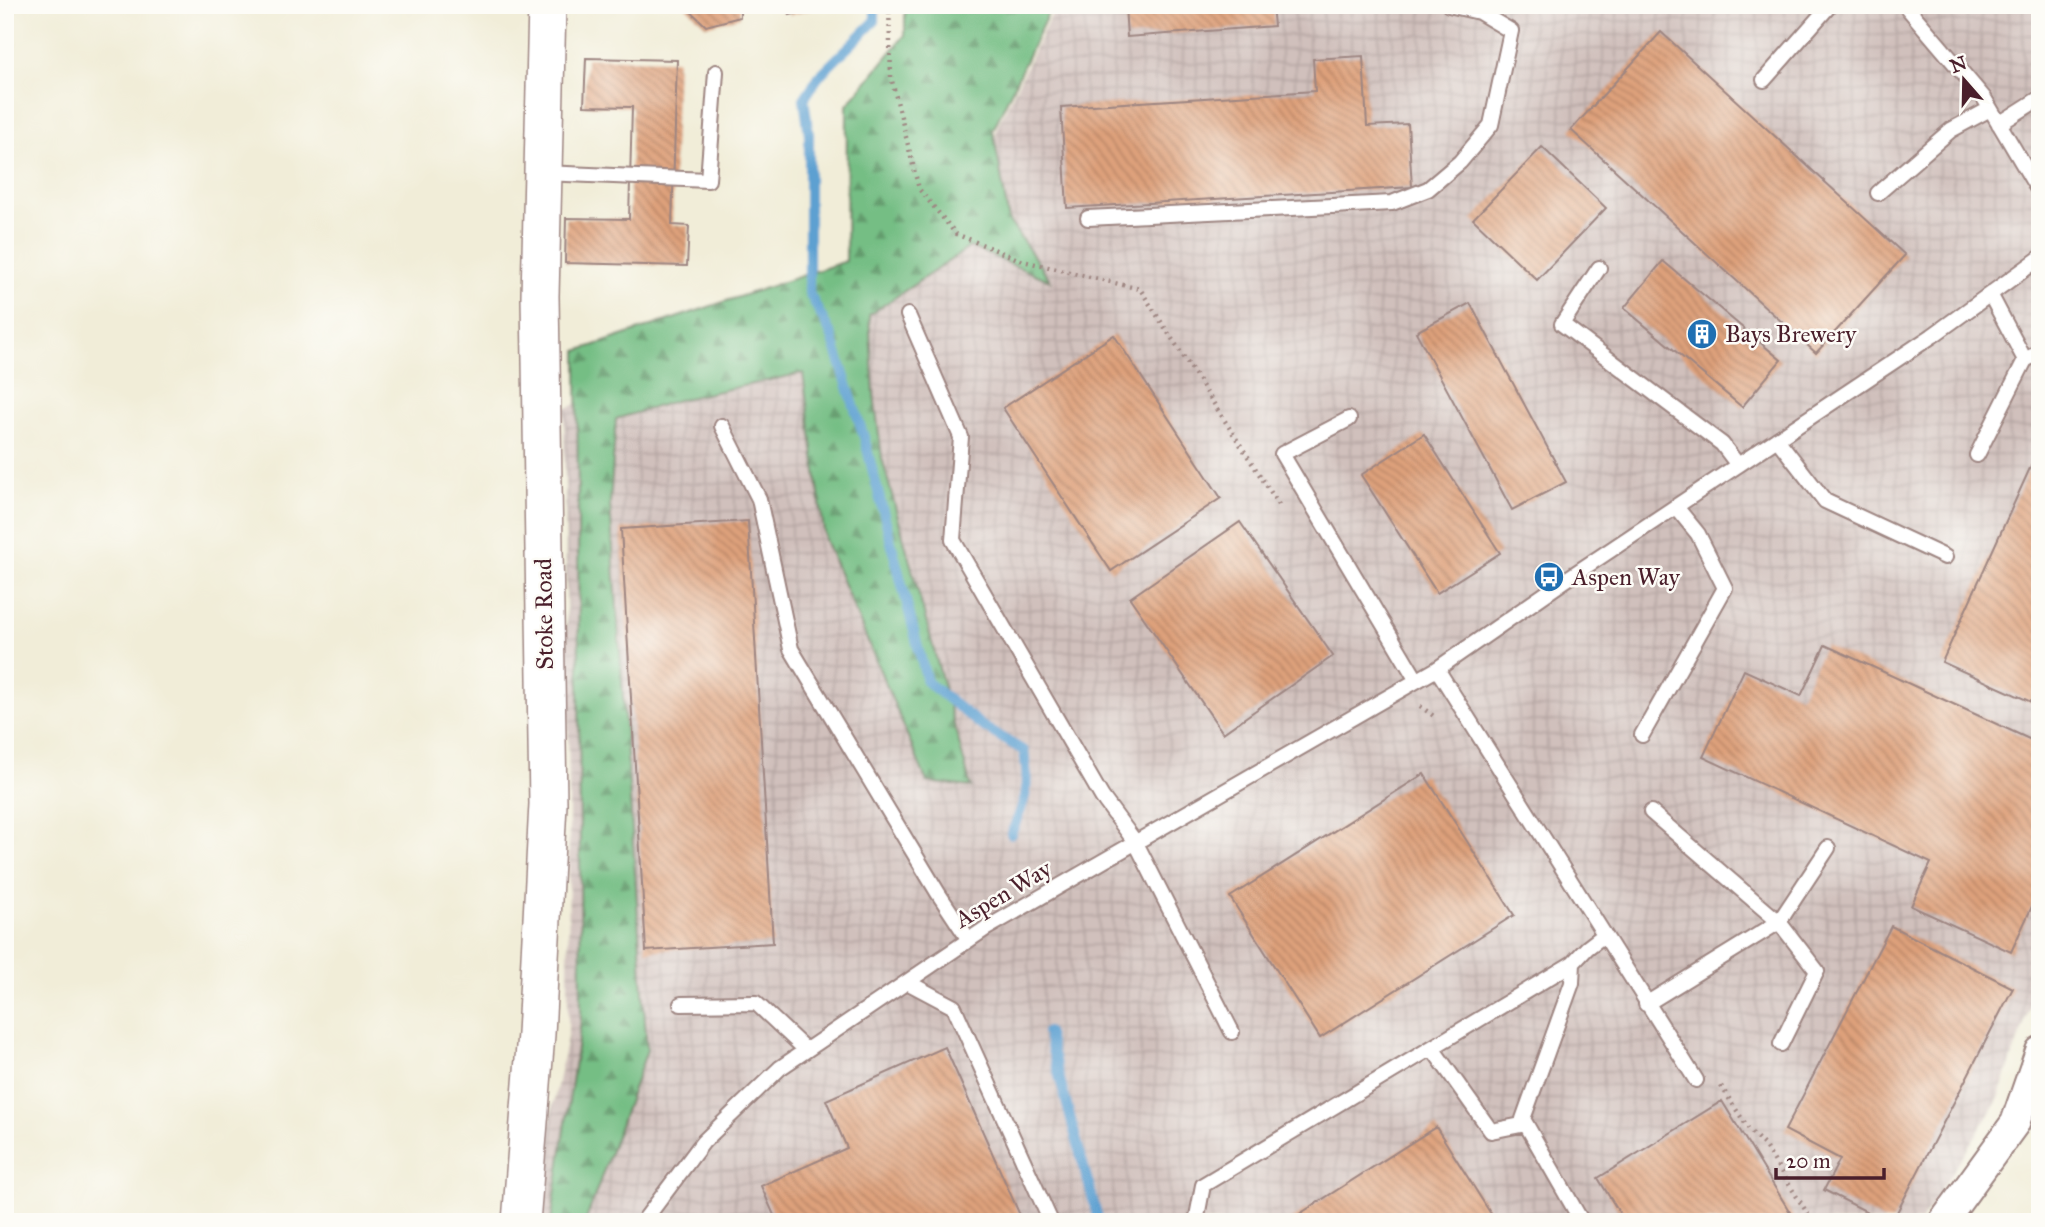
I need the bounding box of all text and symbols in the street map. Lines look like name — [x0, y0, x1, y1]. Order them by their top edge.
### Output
north arrow — [1930, 46, 2000, 116]
text: N — [1947, 51, 1970, 78]
building icon: Bays Brewery — [1685, 317, 1719, 351]
place label: Bays Brewery — [1725, 319, 1857, 349]
street label: Stoke Road — [528, 558, 560, 670]
bus stop icon: Aspen Way — [1532, 560, 1566, 594]
place label: Aspen Way — [1571, 562, 1681, 592]
street label: Aspen Way — [948, 853, 1058, 935]
scale bar — [1776, 1136, 1884, 1180]
text: 20 m — [1786, 1148, 1831, 1174]

